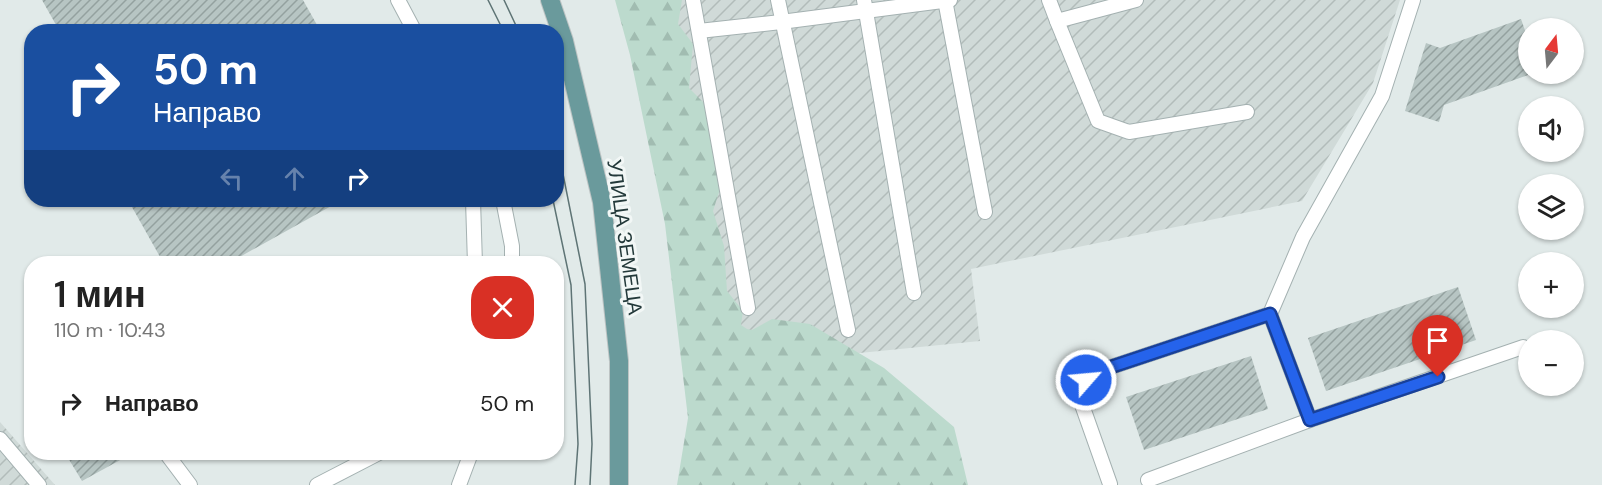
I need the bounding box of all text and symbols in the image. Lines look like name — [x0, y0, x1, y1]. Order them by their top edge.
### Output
north arrow — [1518, 18, 1584, 84]
map controls — [1518, 18, 1584, 396]
text: 50 m — [153, 42, 258, 97]
icon: right — [54, 48, 132, 126]
text: Направо — [153, 95, 261, 130]
button: sound — [1518, 96, 1584, 162]
street label: УЛИЦА ЗЕМЕЦА — [601, 158, 649, 317]
icon: left — [215, 162, 248, 195]
icon: ahead — [278, 162, 311, 195]
icon: right — [341, 162, 374, 195]
button: layers — [1518, 174, 1584, 240]
button: + — [1518, 252, 1584, 318]
text: 1 мин — [54, 271, 146, 318]
button: close — [471, 276, 534, 339]
pin — [1412, 315, 1463, 377]
text: 110 m · 10:43 — [54, 317, 166, 343]
icon: arrive — [1421, 324, 1454, 357]
button: − — [1518, 330, 1584, 396]
position arrow — [1054, 348, 1118, 412]
icon: right — [54, 387, 87, 420]
text: Направо — [105, 389, 199, 418]
text: 50 m — [480, 389, 534, 418]

